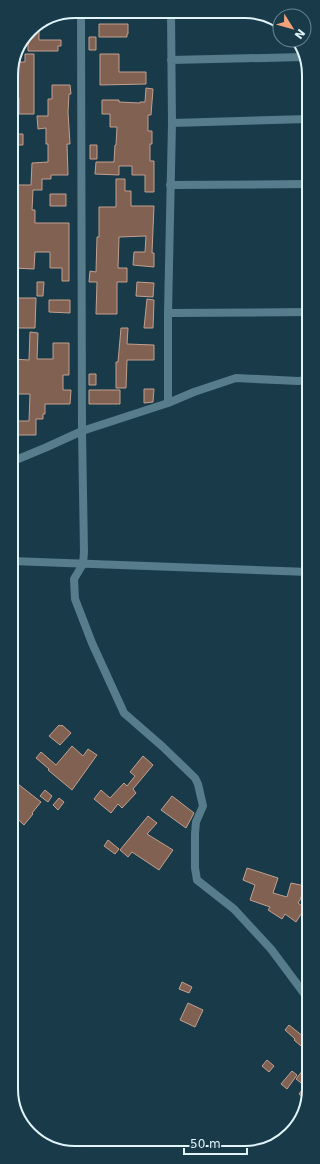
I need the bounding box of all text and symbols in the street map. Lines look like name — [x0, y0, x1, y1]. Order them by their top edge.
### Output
north arrow — [272, 8, 312, 48]
text: N — [292, 26, 308, 41]
scale bar — [184, 1130, 247, 1156]
text: 50 m — [190, 1137, 221, 1151]

